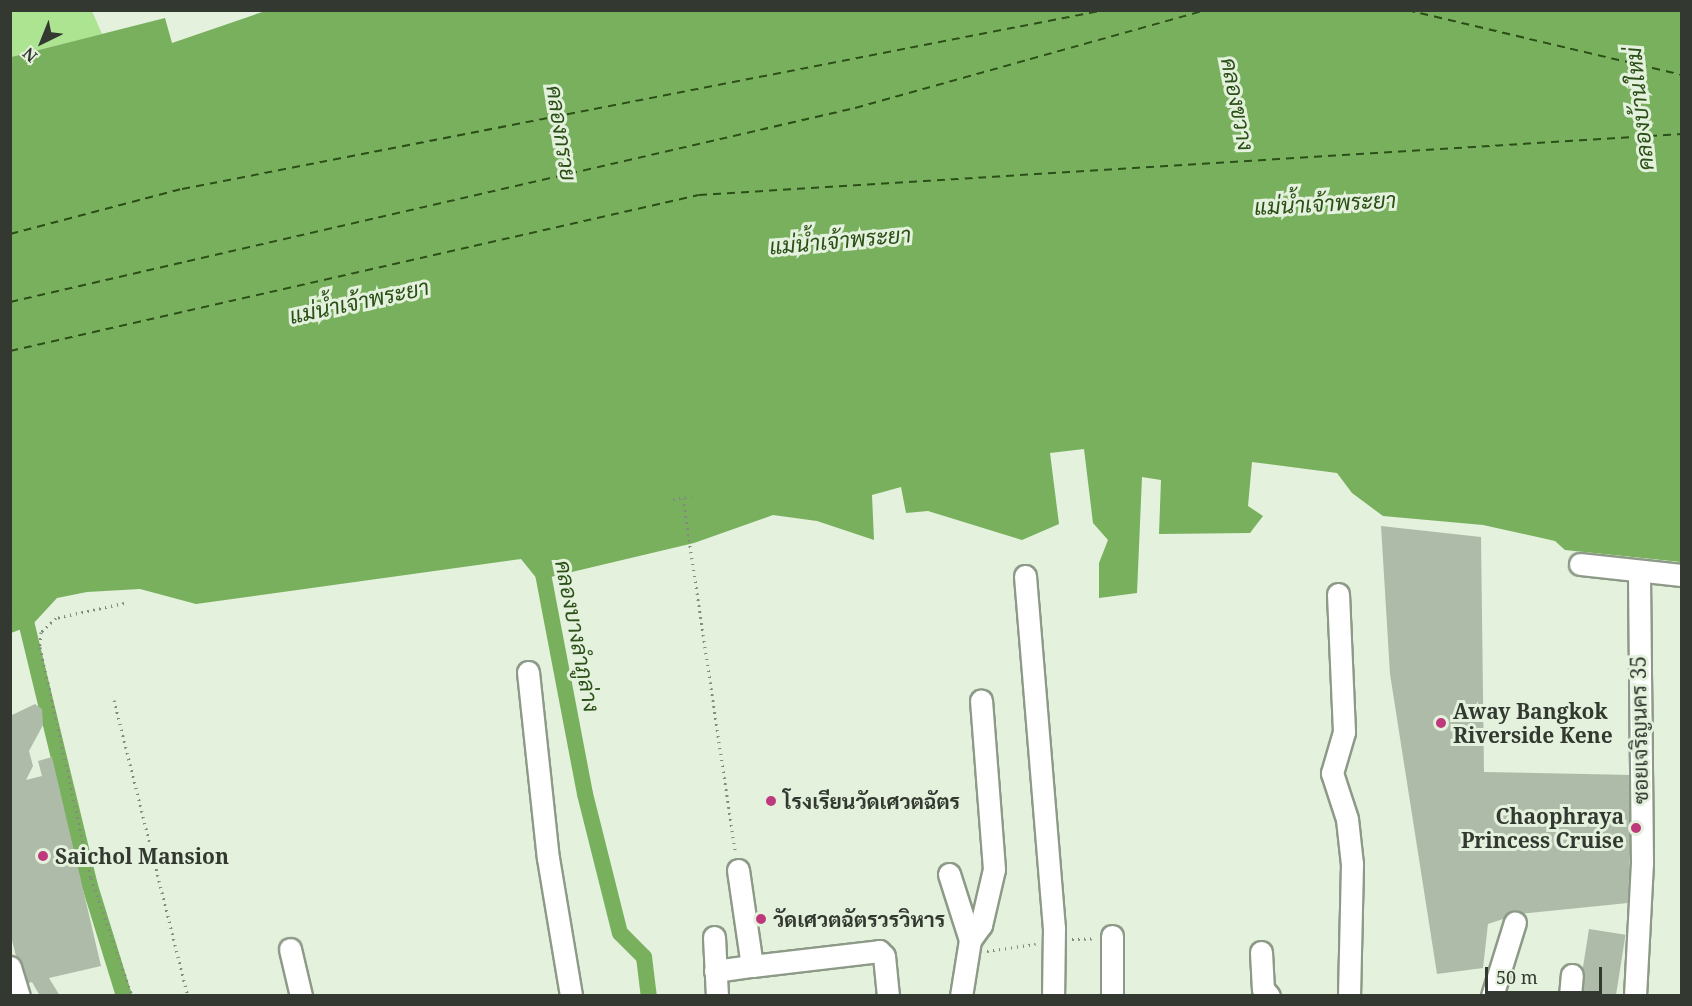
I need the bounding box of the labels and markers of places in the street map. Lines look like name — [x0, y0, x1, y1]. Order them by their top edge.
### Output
place label: Away Bangkok Riverside Kene — [1453, 698, 1613, 748]
marker: Away Bangkok Riverside Kene — [1434, 716, 1448, 730]
place label: โรงเรียนวัดเศวตฉัตร — [783, 788, 960, 814]
marker: โรงเรียนวัดเศวตฉัตร — [764, 794, 778, 808]
place label: Chaophraya Princess Cruise — [1461, 803, 1624, 853]
marker: Chaophraya Princess Cruise — [1629, 821, 1643, 835]
place label: Saichol Mansion — [55, 843, 229, 869]
marker: Saichol Mansion — [36, 849, 50, 863]
place label: วัดเศวตฉัตรวรวิหาร — [773, 906, 945, 932]
marker: วัดเศวตฉัตรวรวิหาร — [754, 912, 768, 926]

